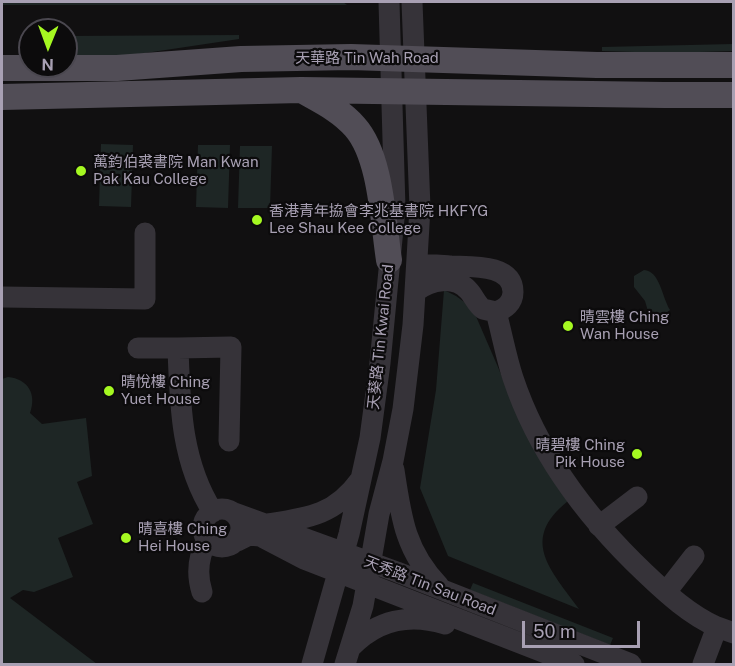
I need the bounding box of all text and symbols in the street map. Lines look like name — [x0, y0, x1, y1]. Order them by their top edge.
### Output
north arrow — [18, 18, 78, 78]
street label: 天華路 Tin Wah Road — [295, 49, 439, 67]
text: N — [41, 55, 54, 74]
place label: 萬鈞伯裘書院 Man Kwan Pak Kau College — [93, 153, 259, 188]
marker: 萬鈞伯裘書院 Man Kwan Pak Kau College — [74, 164, 88, 178]
place label: 香港青年拹會李兆基書院 HKFYG Lee Shau Kee College — [269, 202, 488, 237]
marker: 香港青年拹會李兆基書院 HKFYG Lee Shau Kee College — [250, 213, 264, 227]
street label: 天葵路 Tin Kwai Road — [364, 263, 398, 411]
place label: 晴雲樓 Ching Wan House — [580, 308, 669, 343]
marker: 晴雲樓 Ching Wan House — [561, 319, 575, 333]
place label: 晴悅樓 Ching Yuet House — [121, 373, 210, 408]
marker: 晴悅樓 Ching Yuet House — [102, 384, 116, 398]
place label: 晴碧樓 Ching Pik House — [536, 436, 625, 471]
marker: 晴碧樓 Ching Pik House — [630, 447, 644, 461]
place label: 晴喜樓 Ching Hei House — [138, 520, 227, 555]
marker: 晴喜樓 Ching Hei House — [119, 531, 133, 545]
street label: 天秀路 Tin Sau Road — [362, 553, 498, 619]
scale bar — [525, 609, 644, 647]
text: 50 m — [533, 621, 576, 642]

